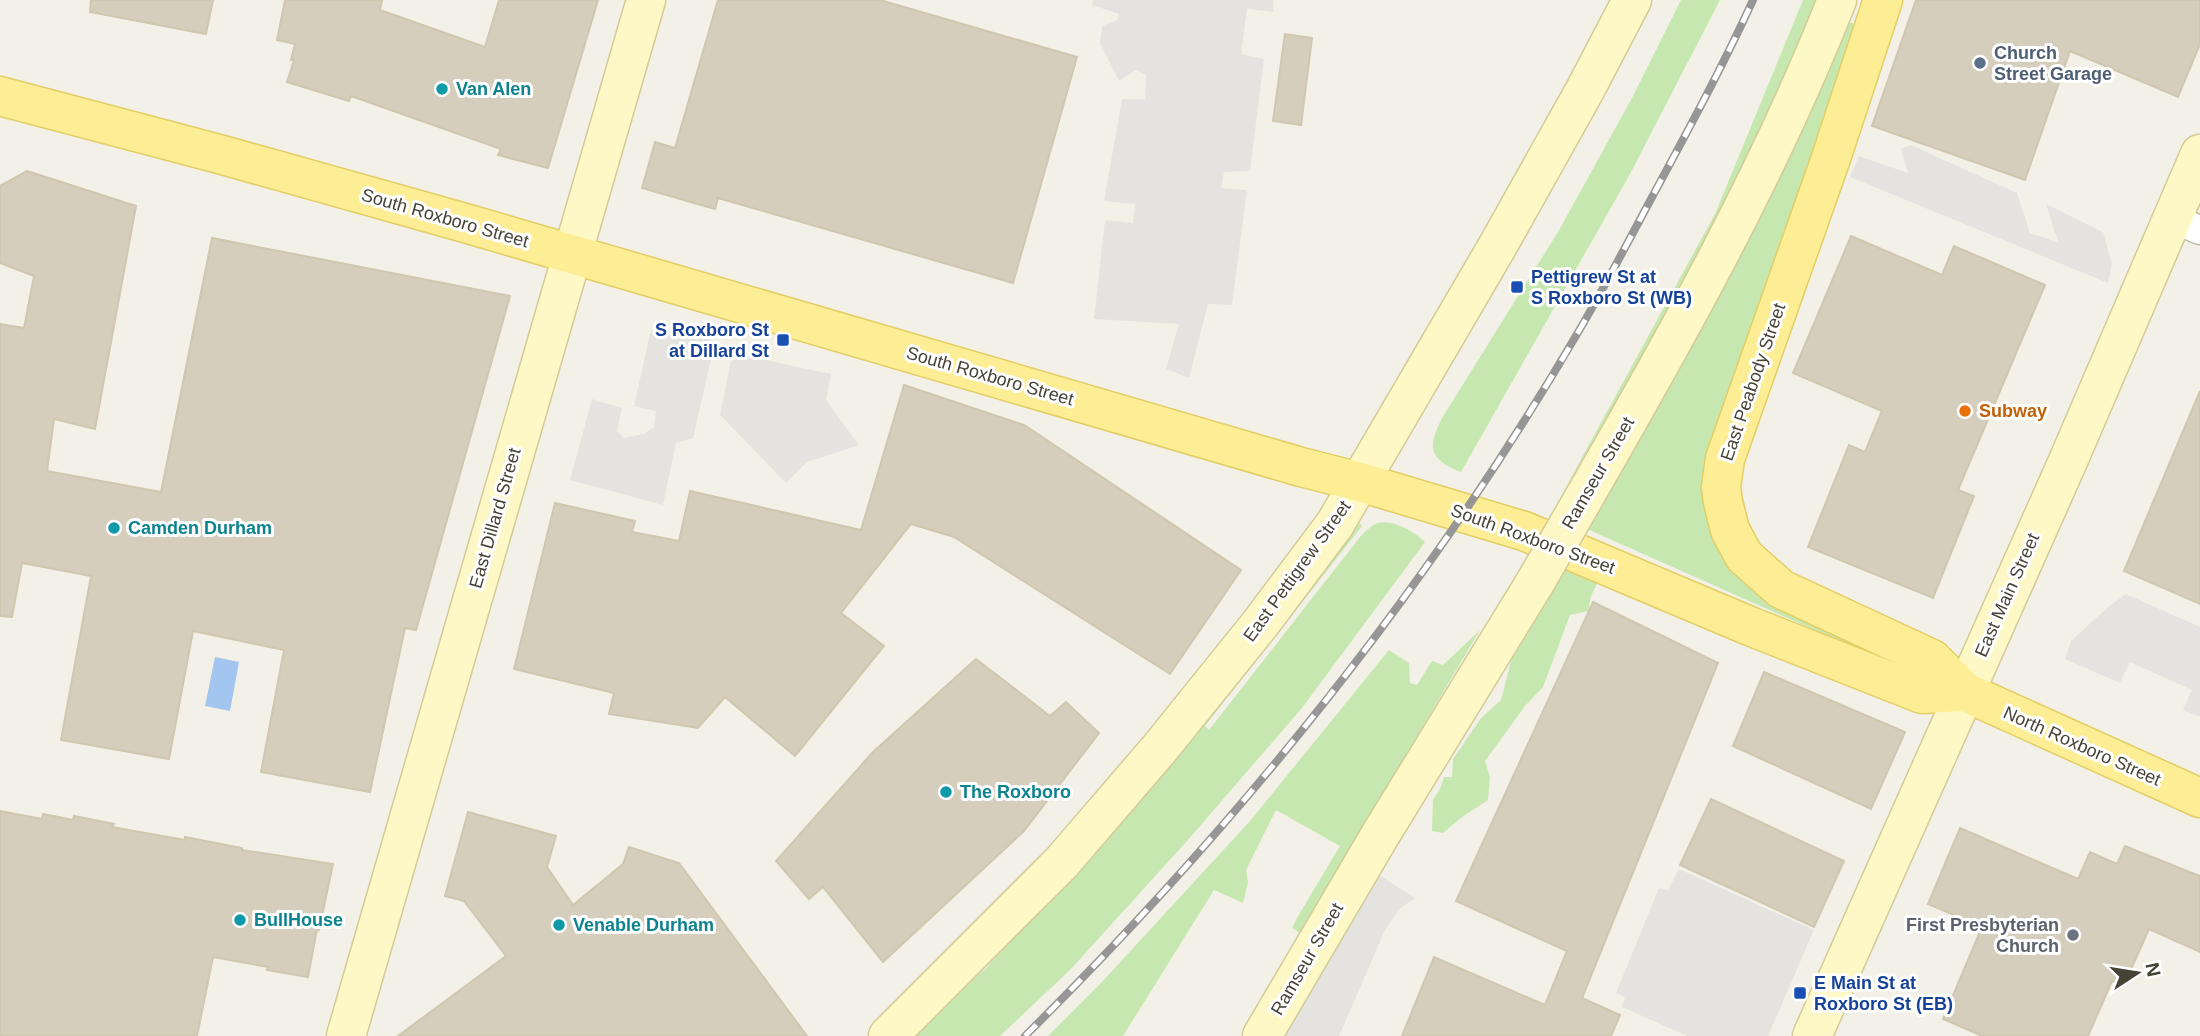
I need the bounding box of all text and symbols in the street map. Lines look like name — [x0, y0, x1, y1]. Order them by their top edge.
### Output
place label: Church Street Garage — [1994, 43, 2112, 84]
marker: Church Street Garage — [1972, 55, 1988, 71]
place label: Van Alen — [456, 79, 531, 99]
marker: Van Alen — [434, 81, 450, 97]
street label: South Roxboro Street — [359, 185, 531, 251]
place label: Pettigrew St at S Roxboro St (WB) — [1531, 267, 1692, 308]
marker: Pettigrew St at S Roxboro St (WB) — [1509, 279, 1525, 295]
street label: East Peabody Street — [1717, 301, 1789, 463]
place label: S Roxboro St at Dillard St — [655, 320, 769, 361]
marker: S Roxboro St at Dillard St — [775, 332, 791, 348]
street label: South Roxboro Street — [904, 343, 1076, 409]
place label: Subway — [1979, 401, 2047, 421]
marker: Subway — [1957, 403, 1973, 419]
street label: Ramseur Street — [1558, 413, 1638, 533]
street label: East Dillard Street — [465, 446, 525, 590]
street label: East Pettigrew Street — [1239, 497, 1355, 645]
street label: South Roxboro Street — [1448, 500, 1618, 578]
place label: Camden Durham — [128, 518, 272, 538]
marker: Camden Durham — [106, 520, 122, 536]
street label: East Main Street — [1971, 530, 2043, 660]
street label: North Roxboro Street — [2000, 702, 2164, 790]
place label: The Roxboro — [960, 782, 1071, 802]
marker: The Roxboro — [938, 784, 954, 800]
street label: Ramseur Street — [1267, 899, 1347, 1019]
place label: BullHouse — [254, 910, 343, 930]
marker: BullHouse — [232, 912, 248, 928]
place label: Venable Durham — [573, 915, 714, 935]
place label: First Presbyterian Church — [1906, 915, 2059, 956]
marker: Venable Durham — [551, 917, 567, 933]
marker: First Presbyterian Church — [2065, 927, 2081, 943]
north arrow — [2102, 938, 2172, 1008]
text: N — [2141, 961, 2165, 978]
place label: E Main St at Roxboro St (EB) — [1814, 973, 1953, 1014]
marker: E Main St at Roxboro St (EB) — [1792, 985, 1808, 1001]

